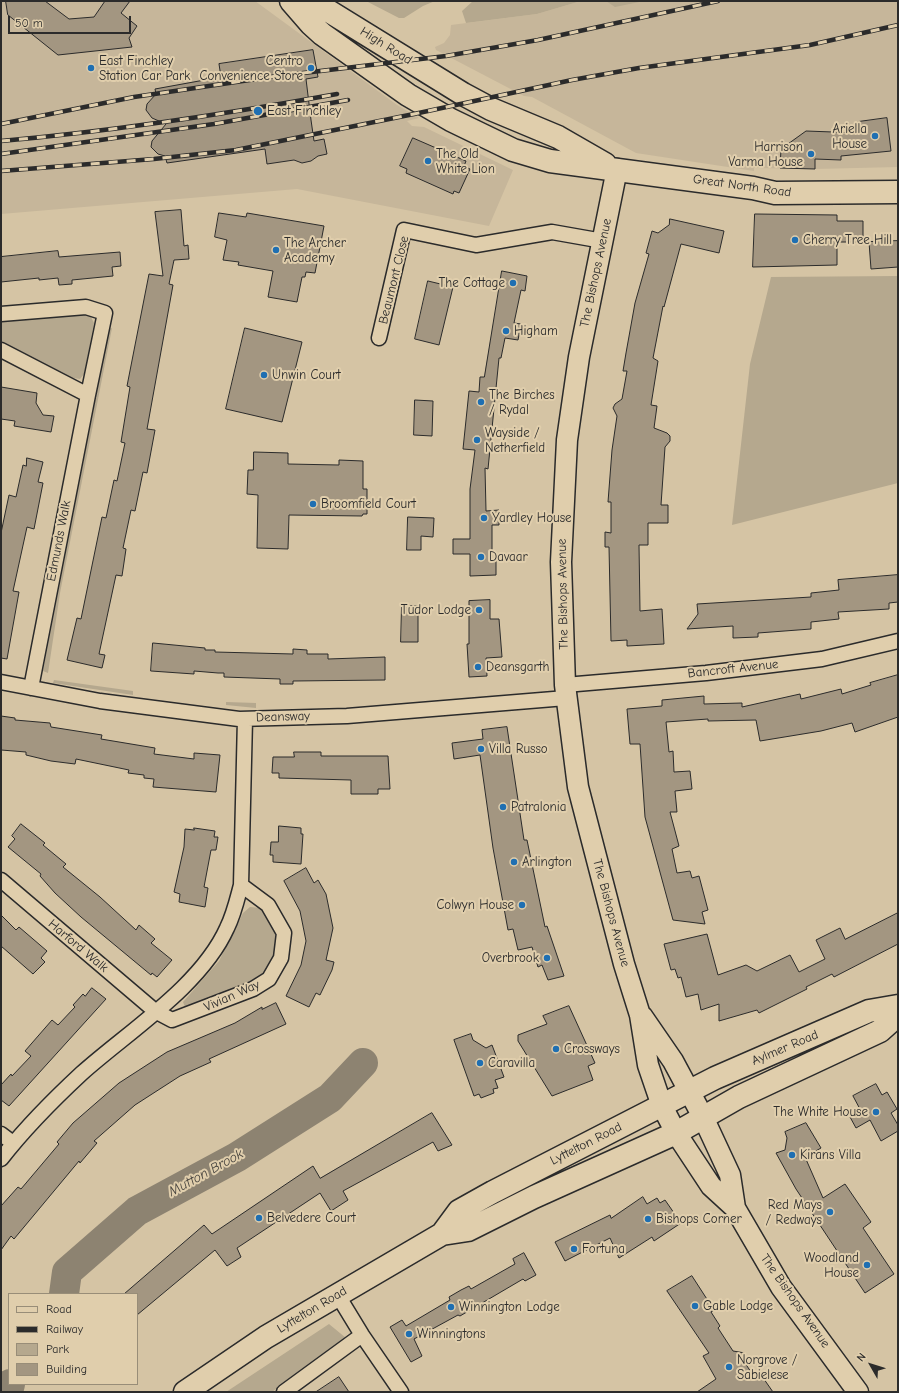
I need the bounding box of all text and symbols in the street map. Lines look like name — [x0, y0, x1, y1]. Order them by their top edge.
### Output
scale bar — [10, 8, 133, 34]
text: 50 m — [15, 16, 43, 30]
street label: High Road — [357, 24, 415, 68]
place label: East Finchley Station Car Park — [99, 53, 190, 84]
place label: Centro Convenience Store — [199, 53, 303, 84]
marker: East Finchley Station Car Park — [86, 63, 96, 73]
marker: Centro Convenience Store — [306, 63, 316, 73]
place label: East Finchley — [267, 103, 341, 119]
marker: East Finchley — [252, 105, 264, 117]
place label: Ariella House — [832, 121, 867, 152]
marker: Ariella House — [870, 131, 880, 141]
place label: Harrison Varma House — [728, 139, 803, 170]
place label: The Old White Lion — [436, 146, 495, 177]
marker: Harrison Varma House — [806, 149, 816, 159]
marker: The Old White Lion — [423, 156, 433, 166]
street label: Great North Road — [692, 171, 792, 201]
street label: The Bishops Avenue — [577, 217, 615, 329]
place label: Cherry Tree Hill — [803, 232, 892, 248]
street label: Beaumont Close — [376, 234, 412, 326]
place label: The Archer Academy — [284, 235, 346, 266]
marker: Cherry Tree Hill — [790, 235, 800, 245]
marker: The Archer Academy — [271, 245, 281, 255]
place label: The Cottage — [438, 275, 505, 291]
marker: The Cottage — [508, 278, 518, 288]
place label: Higham — [514, 323, 558, 339]
marker: Higham — [501, 326, 511, 336]
place label: Unwin Court — [272, 367, 341, 383]
marker: Unwin Court — [259, 370, 269, 380]
place label: The Birches / Rydal — [489, 387, 555, 418]
marker: The Birches / Rydal — [476, 397, 486, 407]
place label: Wayside / Netherfield — [485, 425, 545, 456]
marker: Wayside / Netherfield — [472, 435, 482, 445]
place label: Broomfield Court — [321, 496, 416, 512]
street label: Edmunds Walk — [44, 499, 74, 583]
marker: Broomfield Court — [308, 499, 318, 509]
place label: Yardley House — [492, 510, 572, 526]
marker: Yardley House — [479, 513, 489, 523]
street label: The Bishops Avenue — [554, 538, 572, 650]
place label: Davaar — [489, 549, 528, 565]
marker: Davaar — [476, 552, 486, 562]
place label: Tudor Lodge — [401, 602, 471, 618]
marker: Tudor Lodge — [474, 605, 484, 615]
street label: Bancroft Avenue — [687, 656, 779, 682]
place label: Deansgarth — [486, 659, 549, 675]
marker: Deansgarth — [473, 662, 483, 672]
street label: Deansway — [256, 708, 310, 726]
place label: Villa Russo — [489, 741, 548, 757]
marker: Villa Russo — [476, 744, 486, 754]
place label: Patralonia — [511, 799, 566, 815]
marker: Patralonia — [498, 802, 508, 812]
place label: Arlington — [522, 854, 572, 870]
marker: Arlington — [509, 857, 519, 867]
street label: The Bishops Avenue — [589, 857, 633, 969]
place label: Colwyn House — [436, 897, 514, 913]
marker: Colwyn House — [517, 900, 527, 910]
street label: Harford Walk — [45, 916, 111, 976]
place label: Overbrook — [482, 950, 539, 966]
marker: Overbrook — [542, 953, 552, 963]
street label: Vivian Way — [202, 977, 262, 1015]
street label: Aylmer Road — [749, 1027, 821, 1069]
place label: Crossways — [564, 1041, 620, 1057]
marker: Crossways — [551, 1044, 561, 1054]
place label: Caravilla — [488, 1055, 535, 1071]
marker: Caravilla — [475, 1058, 485, 1068]
place label: The White House — [773, 1104, 868, 1120]
marker: The White House — [871, 1107, 881, 1117]
street label: Lyttelton Road — [547, 1119, 625, 1169]
water label: Mutton Brook — [166, 1146, 246, 1200]
place label: Kirans Villa — [800, 1147, 861, 1163]
marker: Kirans Villa — [787, 1150, 797, 1160]
place label: Red Mays / Redways — [766, 1197, 822, 1228]
marker: Red Mays / Redways — [825, 1207, 835, 1217]
place label: Belvedere Court — [267, 1210, 356, 1226]
place label: Bishops Corner — [656, 1211, 742, 1227]
marker: Belvedere Court — [254, 1213, 264, 1223]
marker: Bishops Corner — [643, 1214, 653, 1224]
place label: Fortuna — [582, 1241, 625, 1257]
marker: Fortuna — [569, 1244, 579, 1254]
place label: Woodland House — [804, 1250, 859, 1281]
street label: The Bishops Avenue — [757, 1251, 833, 1351]
marker: Woodland House — [862, 1260, 872, 1270]
street label: Lyttelton Road — [274, 1283, 350, 1337]
legend — [8, 1293, 138, 1385]
place label: Gable Lodge — [703, 1298, 773, 1314]
place label: Winnington Lodge — [459, 1299, 560, 1315]
marker: Gable Lodge — [690, 1301, 700, 1311]
text: Road — [46, 1302, 72, 1316]
marker: Winnington Lodge — [446, 1302, 456, 1312]
text: Railway — [46, 1322, 83, 1336]
place label: Winningtons — [417, 1326, 485, 1342]
marker: Winningtons — [404, 1329, 414, 1339]
text: Park — [46, 1342, 69, 1356]
north arrow — [851, 1345, 891, 1385]
text: N — [854, 1350, 869, 1364]
place label: Norgrove / Sabielese — [737, 1352, 797, 1383]
text: Building — [46, 1362, 87, 1376]
marker: Norgrove / Sabielese — [724, 1362, 734, 1372]

